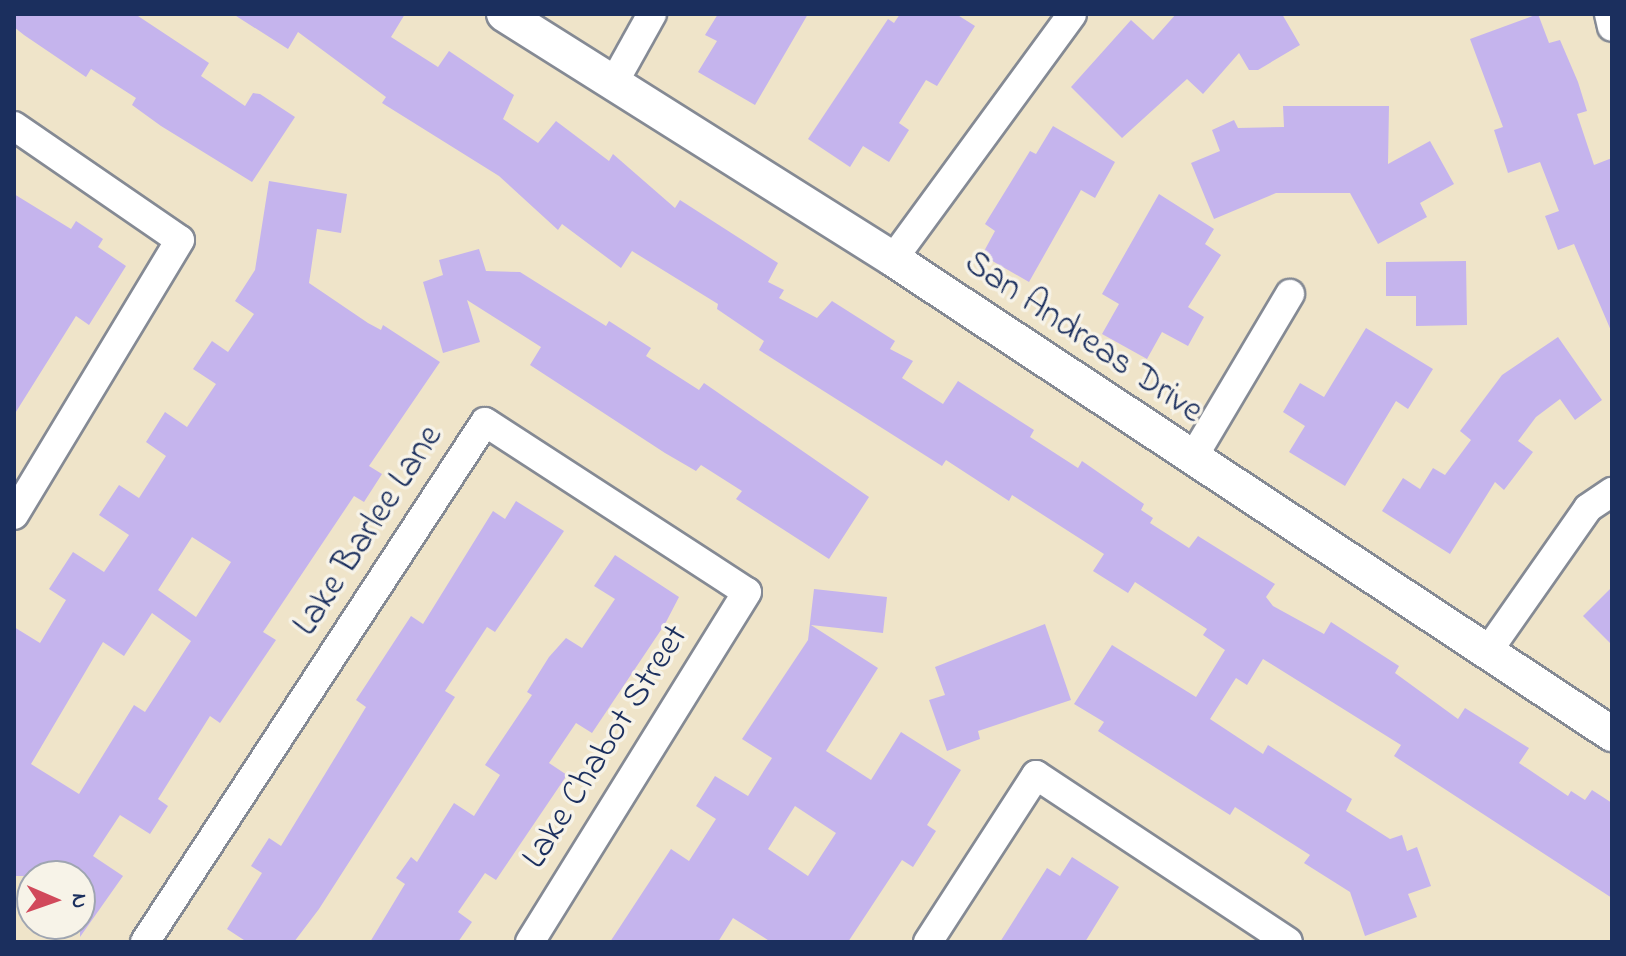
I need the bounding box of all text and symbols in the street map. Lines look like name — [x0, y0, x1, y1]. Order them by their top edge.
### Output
street label: San Andreas Drive — [955, 242, 1211, 434]
street label: Lake Barlee Lane — [285, 418, 453, 644]
street label: Lake Chabot Street — [514, 617, 698, 877]
north arrow — [16, 860, 96, 940]
text: N — [62, 893, 94, 909]

